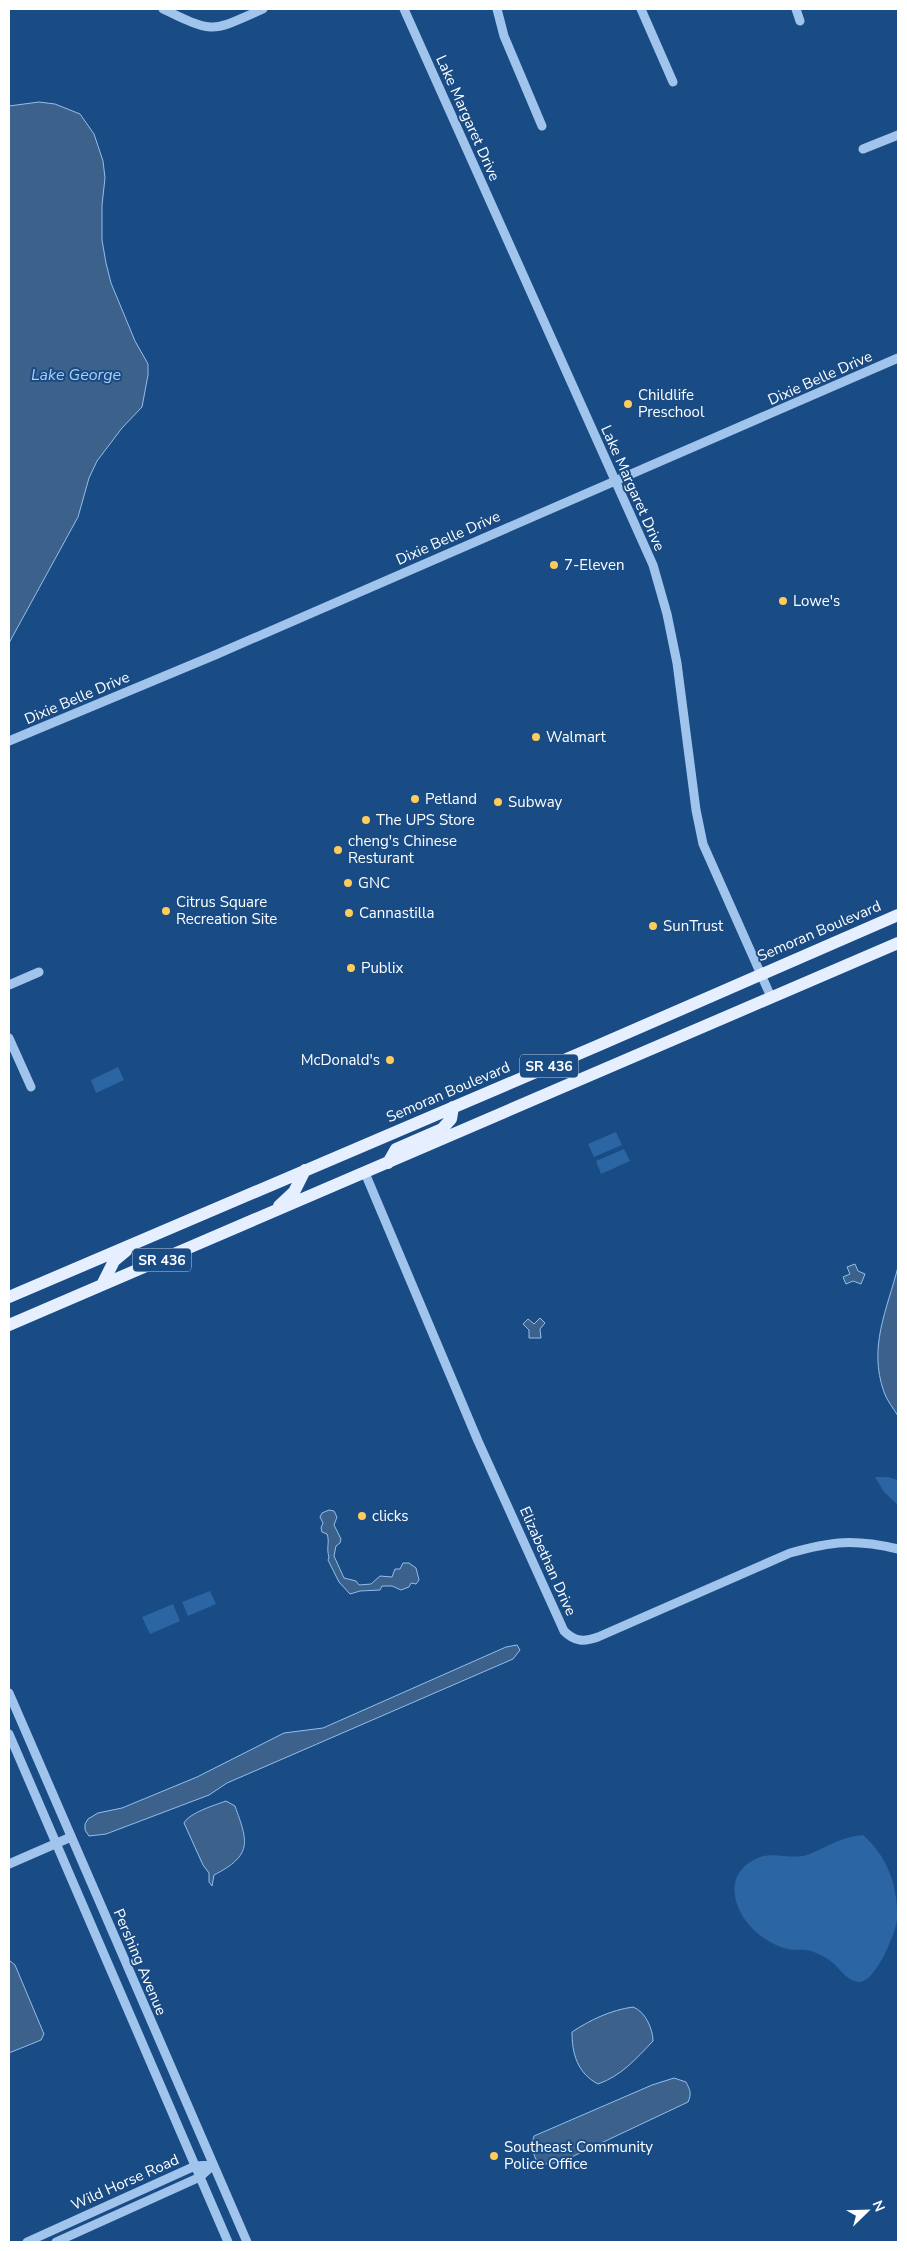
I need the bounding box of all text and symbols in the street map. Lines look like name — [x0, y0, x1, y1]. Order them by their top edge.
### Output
street label: Lake Margaret Drive — [431, 52, 505, 184]
street label: Dixie Belle Drive — [765, 346, 875, 410]
water label: Lake George — [31, 364, 122, 386]
place label: Childlife Preschool — [638, 385, 705, 422]
marker: Childlife Preschool — [622, 398, 634, 410]
street label: Lake Margaret Drive — [596, 422, 670, 554]
street label: Dixie Belle Drive — [393, 506, 503, 570]
place label: 7-Eleven — [564, 555, 624, 575]
marker: 7-Eleven — [548, 559, 560, 571]
place label: Lowe's — [793, 591, 840, 611]
marker: Lowe's — [777, 595, 789, 607]
street label: Dixie Belle Drive — [21, 667, 133, 729]
place label: Walmart — [546, 727, 607, 747]
marker: Walmart — [530, 731, 542, 743]
place label: Petland — [425, 789, 477, 809]
place label: Subway — [508, 792, 563, 812]
marker: Petland — [409, 793, 421, 805]
marker: Subway — [492, 796, 504, 808]
place label: The UPS Store — [376, 810, 475, 830]
marker: The UPS Store — [360, 814, 372, 826]
place label: cheng's Chinese Resturant — [348, 831, 457, 868]
marker: cheng's Chinese Resturant — [332, 844, 344, 856]
place label: GNC — [358, 873, 390, 893]
marker: GNC — [342, 877, 354, 889]
place label: Citrus Square Recreation Site — [176, 892, 277, 929]
street label: Semoran Boulevard — [754, 896, 884, 966]
place label: Cannastilla — [359, 903, 435, 923]
marker: Citrus Square Recreation Site — [160, 905, 172, 917]
marker: Cannastilla — [343, 907, 355, 919]
place label: SunTrust — [663, 916, 724, 936]
marker: SunTrust — [647, 920, 659, 932]
place label: Publix — [361, 958, 403, 978]
marker: Publix — [345, 962, 357, 974]
place label: McDonald's — [301, 1050, 380, 1070]
marker: McDonald's — [384, 1054, 396, 1066]
road number: SR 436 — [520, 1054, 578, 1078]
street label: Semoran Boulevard — [383, 1057, 513, 1127]
road number: SR 436 — [133, 1248, 191, 1272]
street label: Elizabethan Drive — [515, 1503, 581, 1619]
place label: clicks — [372, 1506, 408, 1526]
marker: clicks — [356, 1510, 368, 1522]
street label: Pershing Avenue — [109, 1906, 171, 2018]
place label: Southeast Community Police Office — [504, 2137, 653, 2174]
street label: Wild Horse Road — [68, 2149, 182, 2215]
marker: Southeast Community Police Office — [488, 2150, 500, 2162]
north arrow — [842, 2186, 892, 2236]
text: N — [868, 2198, 889, 2215]

